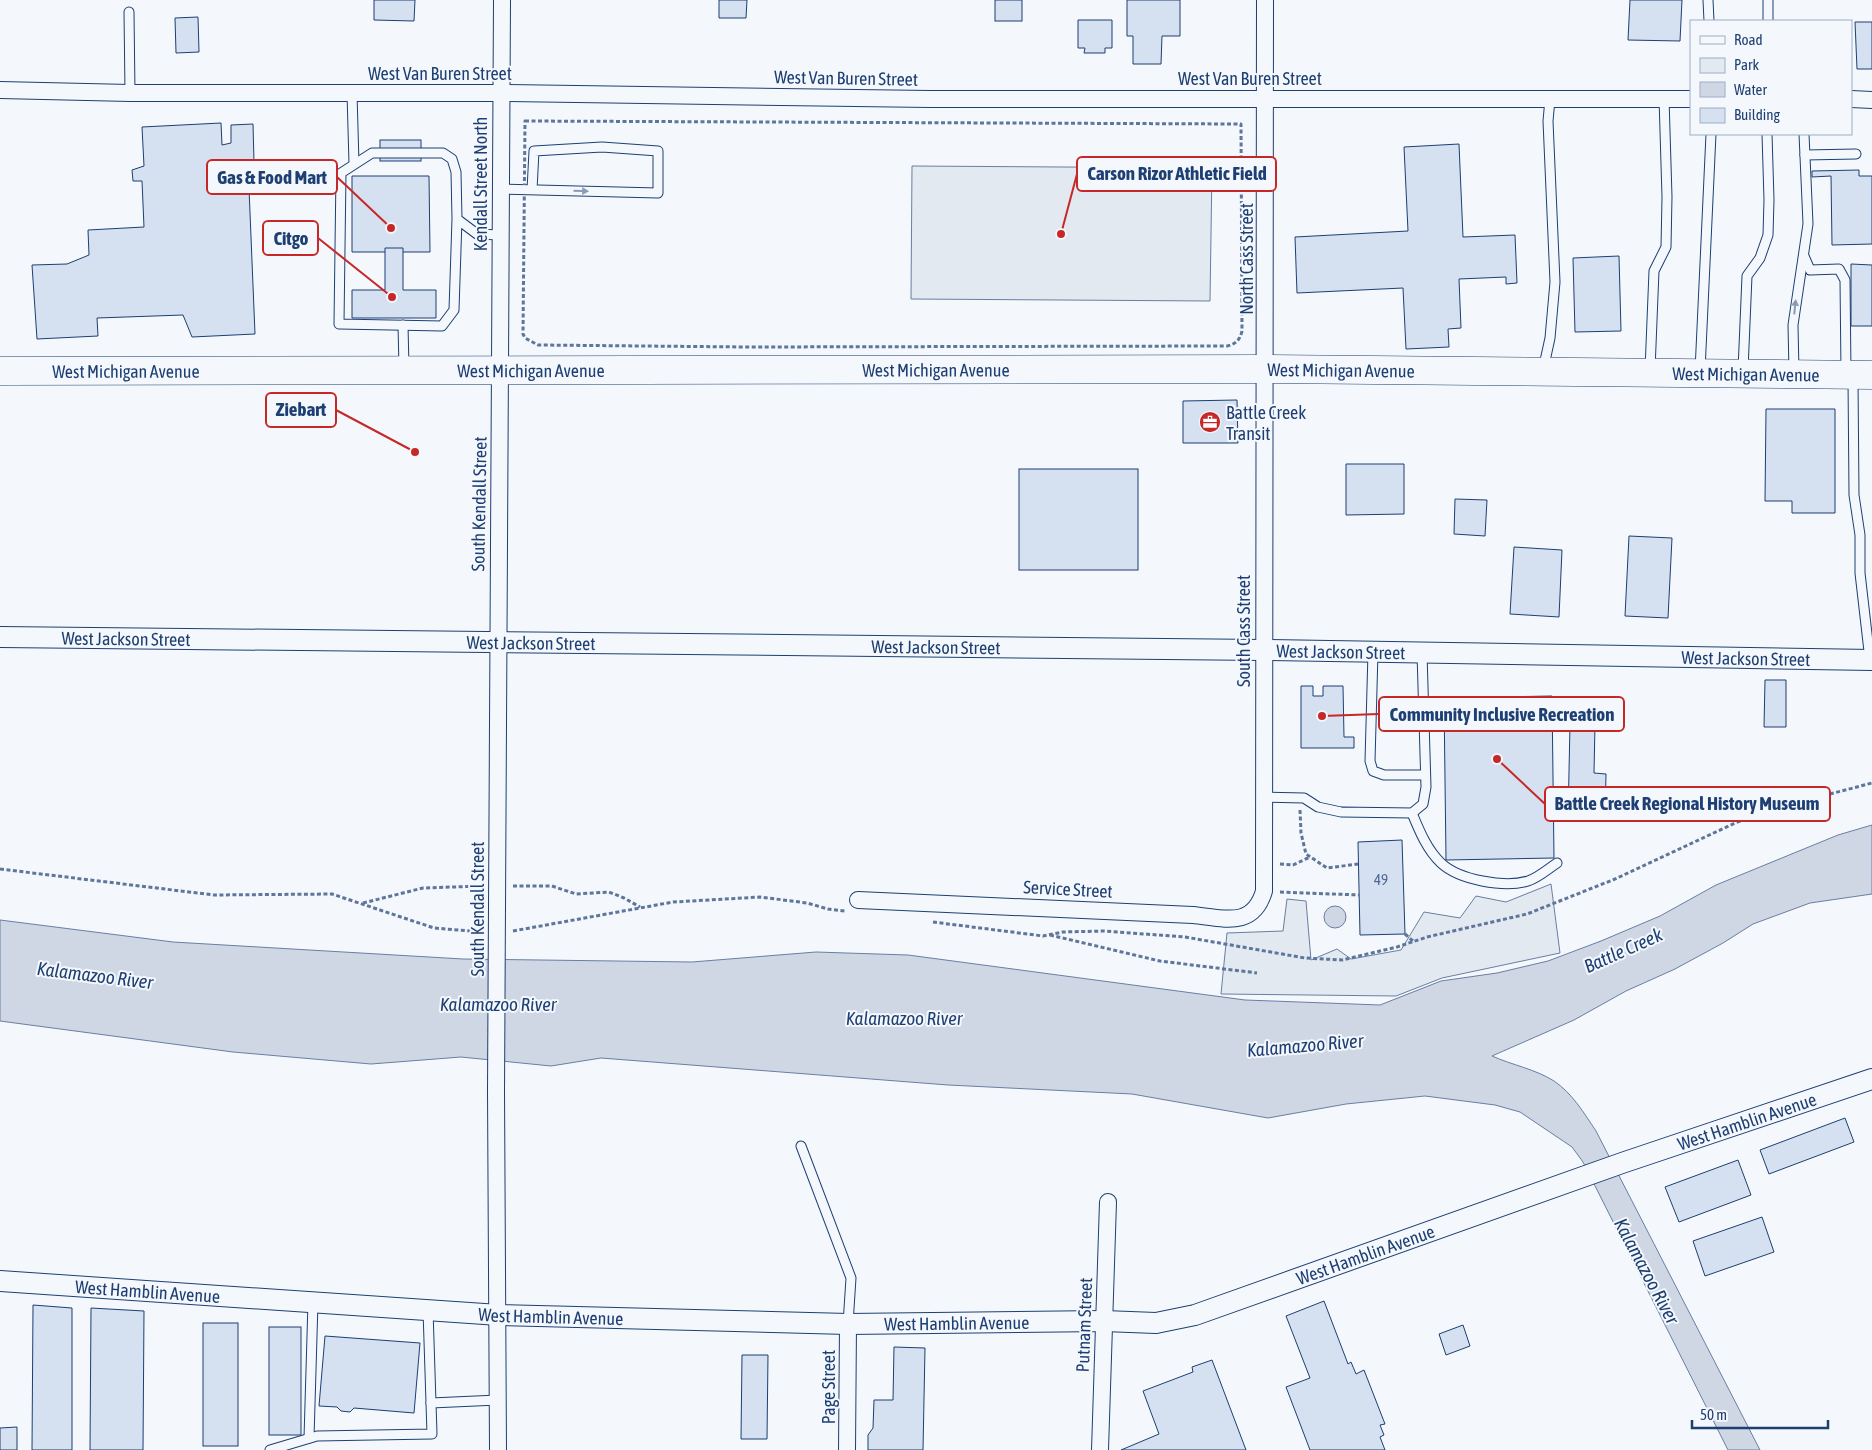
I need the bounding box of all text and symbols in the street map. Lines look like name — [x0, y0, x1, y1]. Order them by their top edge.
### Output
legend — [1690, 20, 1852, 135]
text: Road — [1734, 31, 1763, 48]
text: Park — [1734, 56, 1759, 73]
street label: West Van Buren Street — [368, 63, 512, 84]
street label: West Van Buren Street — [774, 66, 918, 90]
street label: West Van Buren Street — [1178, 68, 1322, 89]
text: Water — [1734, 81, 1767, 98]
text: Building — [1734, 106, 1780, 123]
street label: Kendall Street North — [470, 117, 491, 251]
callout: Carson Rizor Athletic Field — [1077, 157, 1276, 191]
callout: Gas & Food Mart — [207, 160, 337, 194]
text: Carson Rizor Athletic Field — [1087, 162, 1267, 184]
text: Gas & Food Mart — [217, 166, 327, 188]
one-way arrow — [573, 187, 589, 195]
street label: North Cass Street — [1236, 203, 1257, 315]
callout: Citgo — [263, 221, 318, 255]
text: Citgo — [273, 227, 309, 249]
one-way arrow — [1791, 299, 1799, 315]
street label: West Michigan Avenue — [862, 359, 1010, 380]
street label: West Michigan Avenue — [1267, 359, 1415, 381]
street label: West Michigan Avenue — [52, 360, 200, 381]
street label: West Michigan Avenue — [457, 360, 605, 381]
street label: West Michigan Avenue — [1672, 363, 1820, 385]
callout: Ziebart — [266, 393, 336, 427]
text: Ziebart — [276, 398, 327, 420]
place label: Battle Creek Transit — [1226, 402, 1306, 444]
office icon: Battle Creek Transit — [1198, 410, 1222, 434]
street label: South Kendall Street — [467, 436, 491, 572]
street label: South Cass Street — [1233, 575, 1254, 687]
street label: West Jackson Street — [61, 627, 191, 649]
street label: West Jackson Street — [466, 631, 596, 654]
street label: West Jackson Street — [871, 635, 1001, 658]
street label: West Jackson Street — [1276, 640, 1406, 663]
street label: West Jackson Street — [1681, 646, 1811, 669]
callout: Community Inclusive Recreation — [1379, 697, 1624, 731]
text: Community Inclusive Recreation — [1390, 703, 1614, 725]
callout: Battle Creek Regional History Museum — [1545, 787, 1830, 821]
text: Battle Creek Regional History Museum — [1555, 792, 1819, 814]
street label: South Kendall Street — [467, 842, 488, 976]
house number: 49 — [1374, 871, 1388, 888]
street label: Service Street — [1023, 876, 1113, 902]
water label: Battle Creek — [1580, 923, 1666, 977]
water label: Kalamazoo River — [36, 957, 156, 993]
water label: Kalamazoo River — [440, 993, 558, 1015]
water label: Kalamazoo River — [846, 1007, 964, 1029]
water label: Kalamazoo River — [1246, 1029, 1365, 1061]
street label: West Hamblin Avenue — [1675, 1088, 1819, 1154]
water label: Kalamazoo River — [1610, 1214, 1685, 1329]
street label: West Hamblin Avenue — [1294, 1220, 1437, 1289]
street label: West Hamblin Avenue — [75, 1276, 221, 1306]
street label: Putnam Street — [1072, 1277, 1096, 1373]
street label: West Hamblin Avenue — [478, 1303, 624, 1329]
street label: West Hamblin Avenue — [884, 1311, 1029, 1334]
street label: Page Street — [818, 1350, 839, 1424]
scale bar — [1692, 1398, 1828, 1430]
text: 50 m — [1700, 1406, 1727, 1423]

